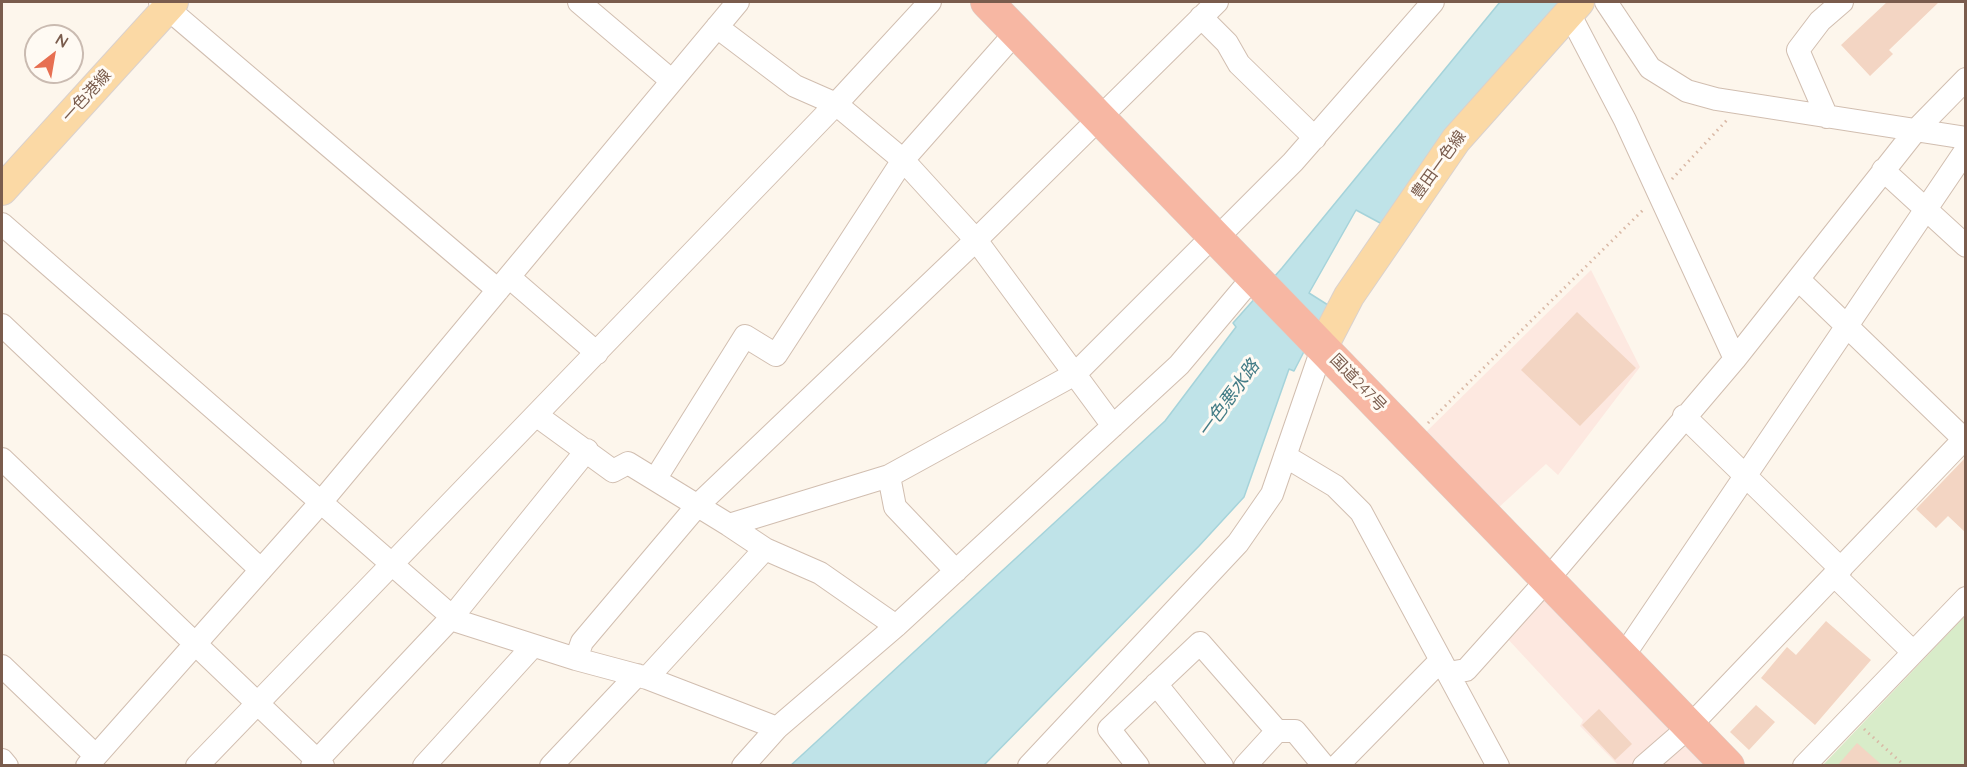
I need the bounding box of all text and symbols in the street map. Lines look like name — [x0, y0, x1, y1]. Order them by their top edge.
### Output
north arrow — [24, 24, 84, 84]
text: N — [52, 29, 72, 52]
street label: 一色港線 — [58, 66, 116, 126]
street label: 豊田一色線 — [1408, 127, 1470, 203]
street label: 国道247号 — [1326, 350, 1390, 416]
water label: 一色悪水路 — [1194, 356, 1264, 442]

